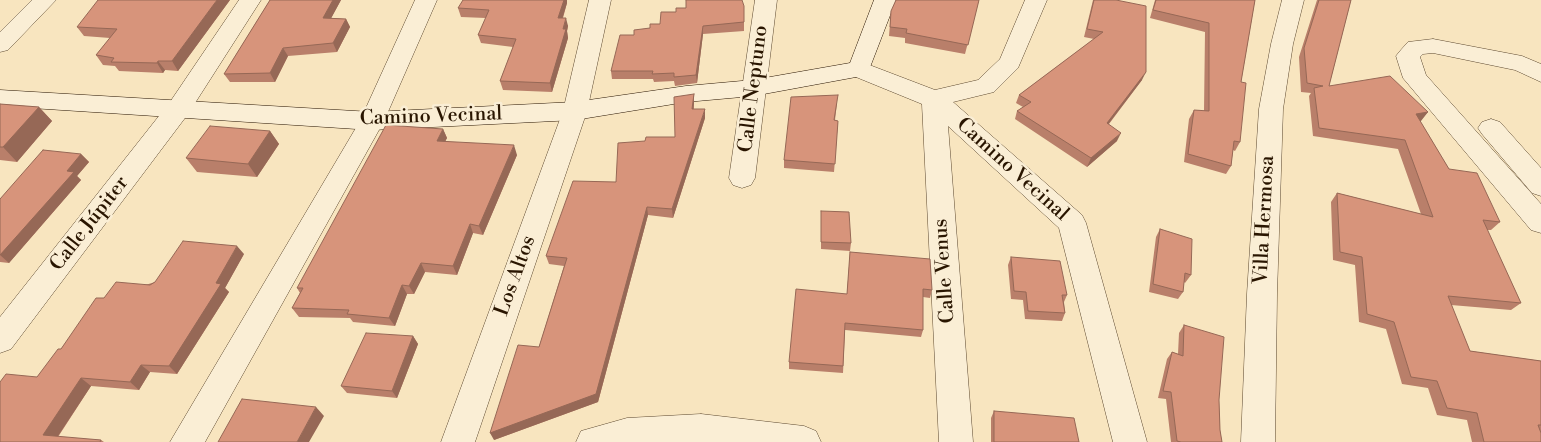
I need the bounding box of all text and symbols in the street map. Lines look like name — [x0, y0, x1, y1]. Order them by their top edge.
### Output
street label: Calle Neptuno — [734, 24, 774, 154]
street label: Camino Vecinal — [359, 103, 503, 131]
street label: Camino Vecinal — [951, 113, 1073, 227]
street label: Villa Hermosa — [1250, 155, 1280, 285]
street label: Calle Júpiter — [46, 172, 134, 276]
street label: Calle Venus — [929, 218, 961, 324]
street label: Los Altos — [490, 233, 542, 319]

